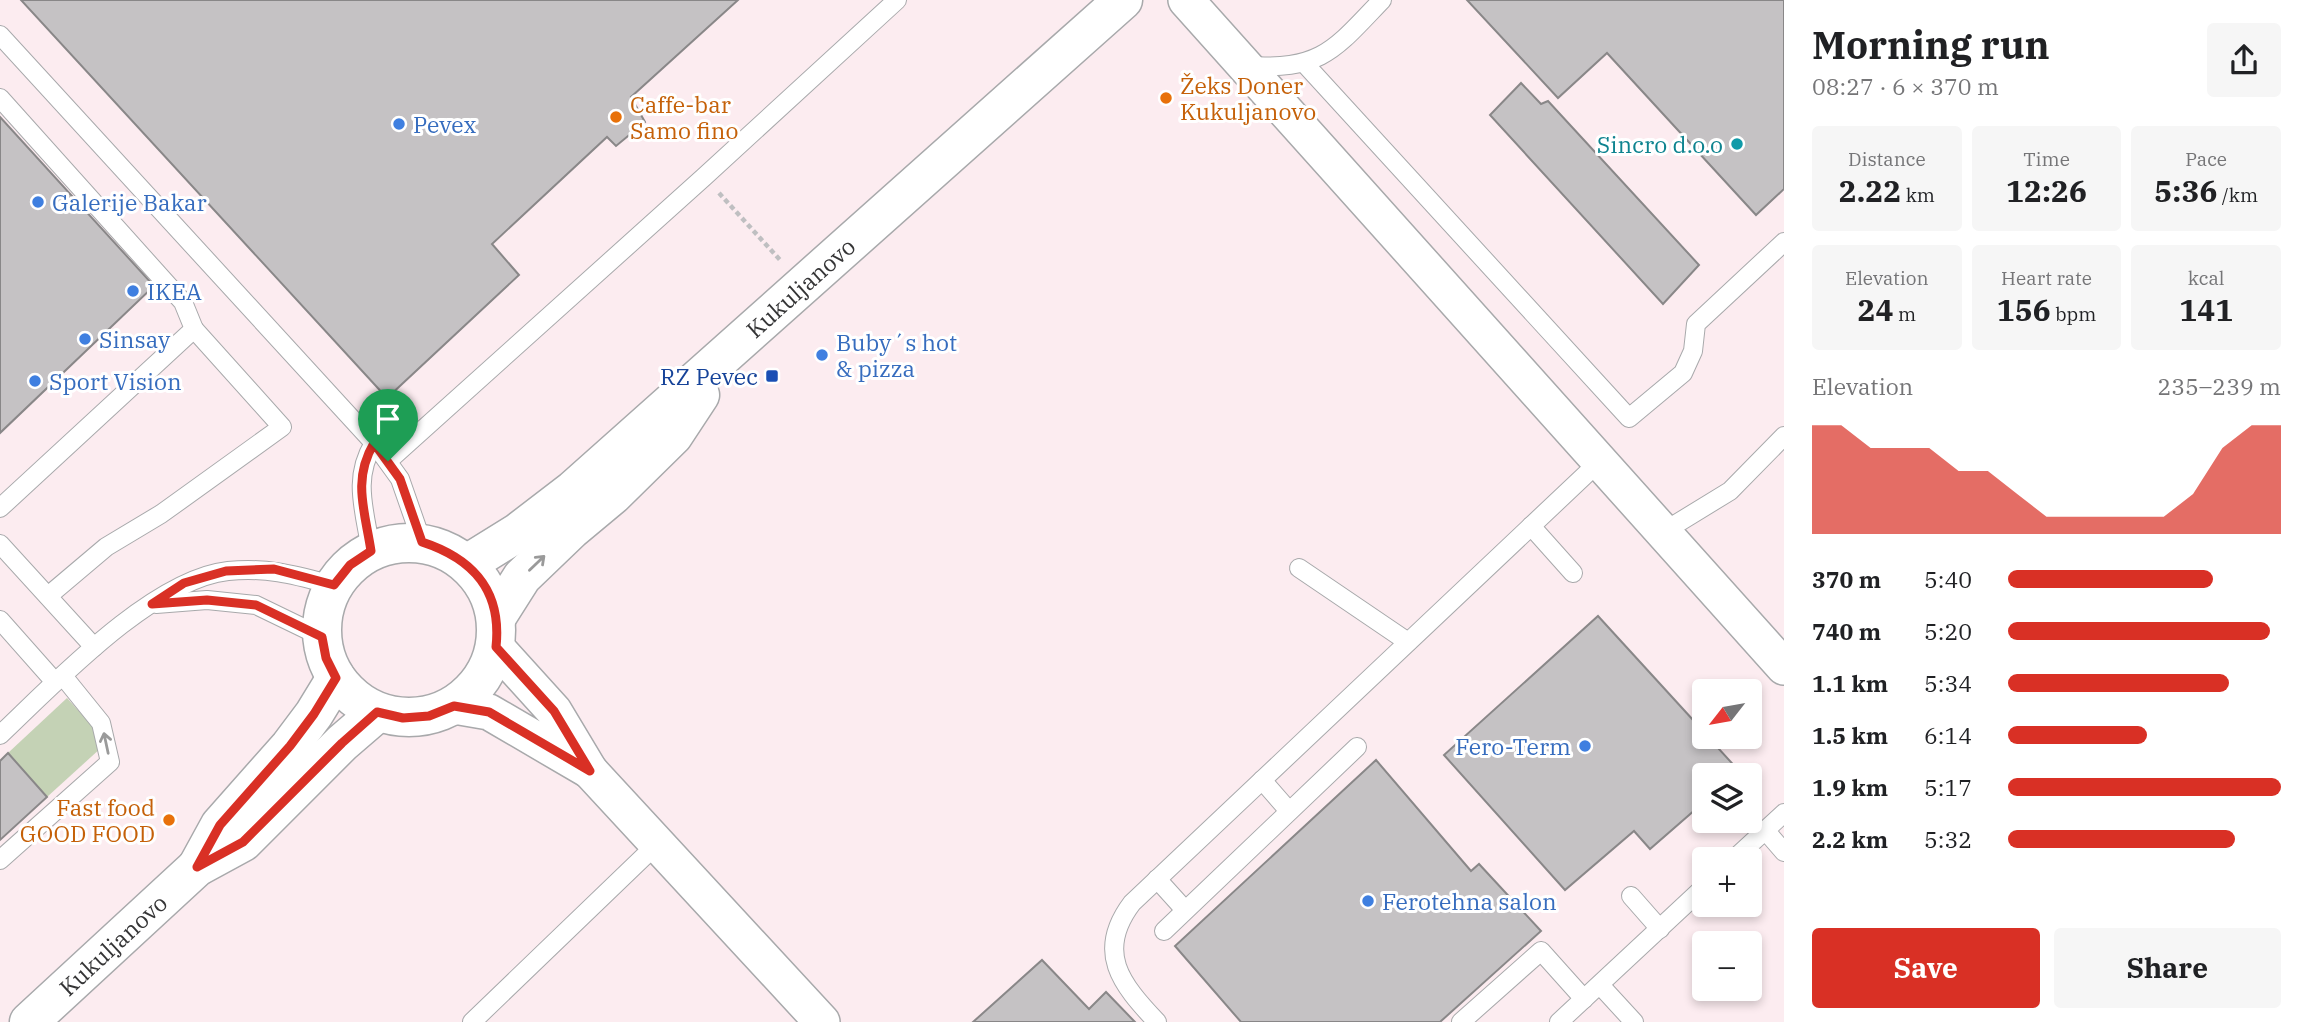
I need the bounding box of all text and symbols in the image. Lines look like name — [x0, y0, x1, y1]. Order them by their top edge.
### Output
text: Morning run — [1812, 20, 2050, 69]
button: share — [2207, 23, 2281, 97]
place label: Žeks Doner Kukuljanovo — [1180, 70, 1316, 126]
text: 08:27 · 6 × 370 m — [1812, 71, 1999, 101]
place label: Caffe-bar Samo fino — [630, 89, 739, 145]
marker: Žeks Doner Kukuljanovo — [1158, 90, 1174, 106]
place label: Pevex — [413, 109, 476, 139]
marker: Caffe-bar Samo fino — [608, 109, 624, 125]
marker: Pevex — [391, 116, 407, 132]
place label: Sincro d.o.o — [1597, 129, 1723, 159]
marker: Sincro d.o.o — [1729, 136, 1745, 152]
text: Distance — [1848, 147, 1926, 171]
text: Time — [2023, 147, 2070, 171]
text: Pace — [2185, 147, 2227, 171]
text: 2.22 — [1839, 171, 1901, 210]
text: 12:26 — [2006, 171, 2087, 210]
text: 5:36 — [2154, 171, 2217, 210]
text: km — [1901, 183, 1935, 207]
text: /km — [2217, 183, 2258, 207]
place label: Galerije Bakar — [52, 187, 207, 217]
marker: Galerije Bakar — [30, 194, 46, 210]
street label: Kukuljanovo — [740, 231, 861, 344]
text: Elevation — [1845, 266, 1929, 290]
text: Heart rate — [2001, 266, 2092, 290]
text: kcal — [2188, 266, 2224, 290]
place label: IKEA — [147, 276, 202, 306]
marker: IKEA — [125, 283, 141, 299]
text: 24 — [1858, 290, 1894, 329]
text: 156 — [1997, 290, 2051, 329]
text: 141 — [2179, 290, 2233, 329]
text: m — [1894, 302, 1916, 326]
text: bpm — [2051, 302, 2096, 326]
place label: Sinsay — [99, 324, 171, 354]
place label: Buby´s hot & pizza — [836, 327, 957, 383]
marker: Sinsay — [77, 331, 93, 347]
marker: Buby´s hot & pizza — [814, 347, 830, 363]
place label: RZ Pevec — [660, 361, 758, 391]
place label: Sport Vision — [49, 366, 182, 396]
marker: RZ Pevec — [764, 368, 780, 384]
text: Elevation — [1812, 371, 1913, 401]
text: 235–239 m — [2157, 371, 2281, 401]
marker: Sport Vision — [27, 373, 43, 389]
pin — [358, 389, 418, 461]
icon: arrive — [369, 400, 407, 438]
one-way arrow — [528, 555, 545, 572]
text: 370 m — [1812, 564, 1881, 594]
text: 5:40 — [1924, 564, 1972, 594]
text: 740 m — [1812, 616, 1881, 646]
text: 5:20 — [1924, 616, 1972, 646]
text: 1.1 km — [1812, 668, 1888, 698]
text: 5:34 — [1924, 668, 1972, 698]
north arrow — [1692, 679, 1762, 749]
map controls — [1692, 679, 1762, 1001]
text: 1.5 km — [1812, 720, 1888, 750]
text: 6:14 — [1924, 720, 1972, 750]
place label: Fero-Term — [1455, 731, 1571, 761]
one-way arrow — [98, 733, 111, 755]
marker: Fero-Term — [1577, 738, 1593, 754]
button: layers — [1692, 763, 1762, 833]
text: 1.9 km — [1812, 772, 1888, 802]
text: 5:17 — [1924, 772, 1972, 802]
place label: Fast food GOOD FOOD — [20, 792, 155, 848]
marker: Fast food GOOD FOOD — [161, 812, 177, 828]
text: 2.2 km — [1812, 824, 1888, 854]
text: 5:32 — [1924, 824, 1972, 854]
button: + — [1692, 847, 1762, 917]
place label: Ferotehna salon — [1382, 886, 1557, 916]
street label: Kukuljanovo — [53, 887, 173, 1002]
marker: Ferotehna salon — [1360, 893, 1376, 909]
button: Save — [1812, 928, 2040, 1008]
button: Share — [2054, 928, 2281, 1008]
button: − — [1692, 931, 1762, 1001]

